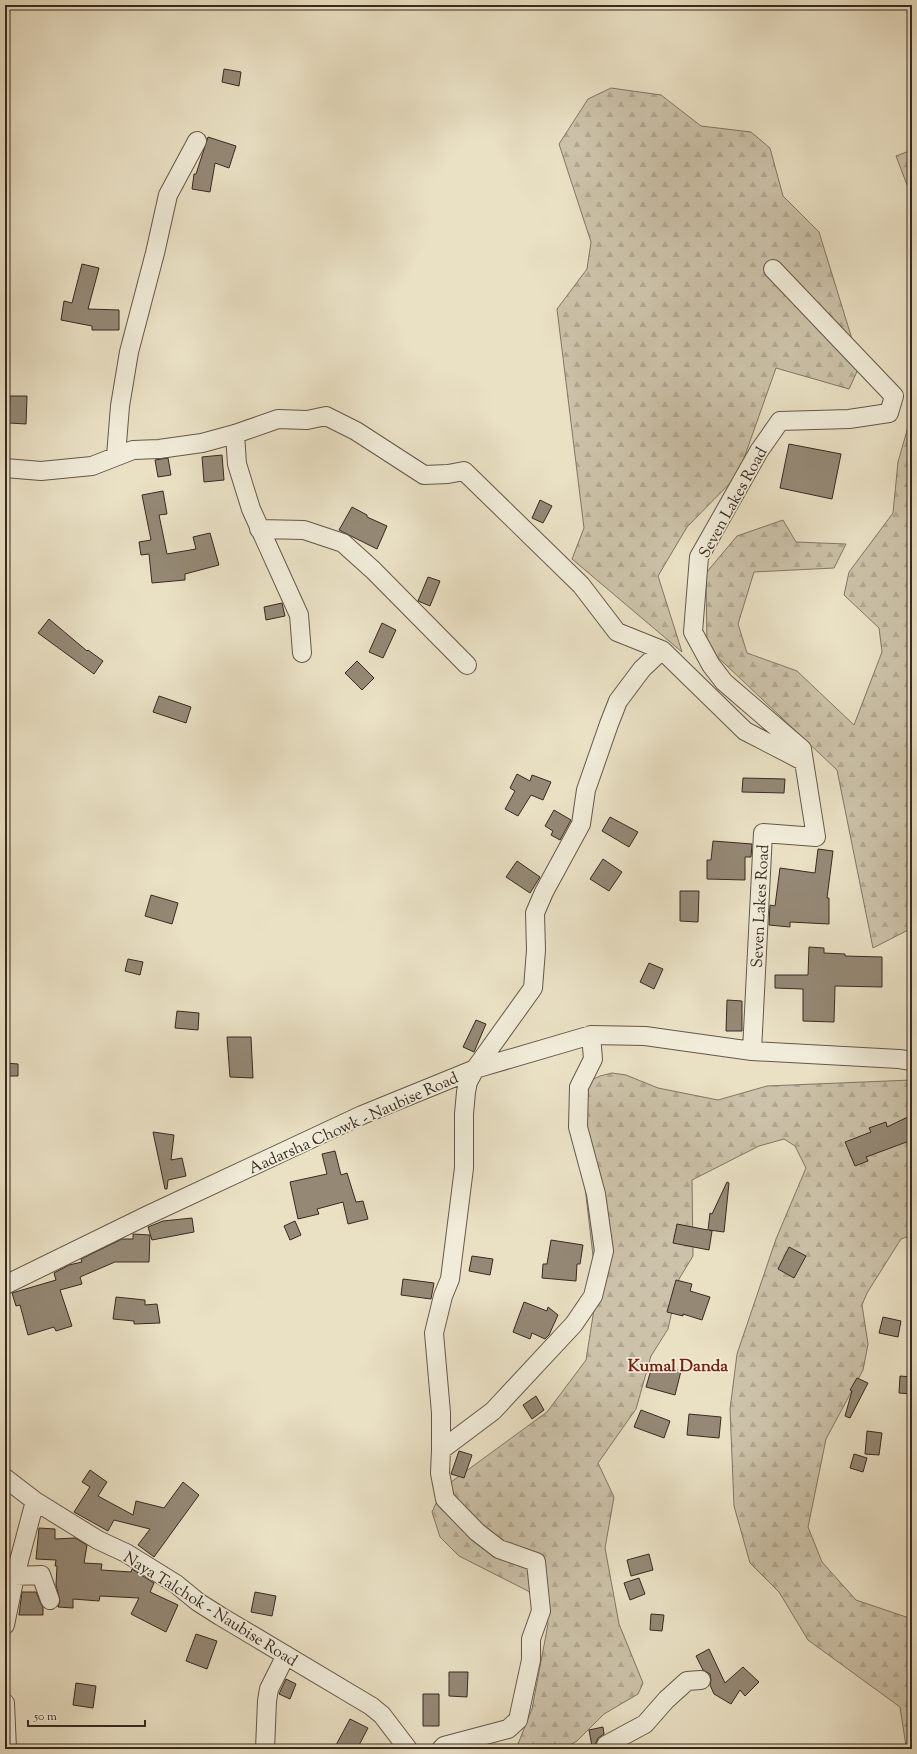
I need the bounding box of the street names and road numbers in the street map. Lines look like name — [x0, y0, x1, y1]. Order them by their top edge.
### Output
street label: Seven Lakes Road — [694, 444, 774, 563]
street label: Seven Lakes Road — [747, 844, 776, 968]
street label: Aadarsha Chowk - Naubise Road — [245, 1068, 463, 1181]
street label: Naya Talchok - Naubise Road — [118, 1547, 301, 1673]

